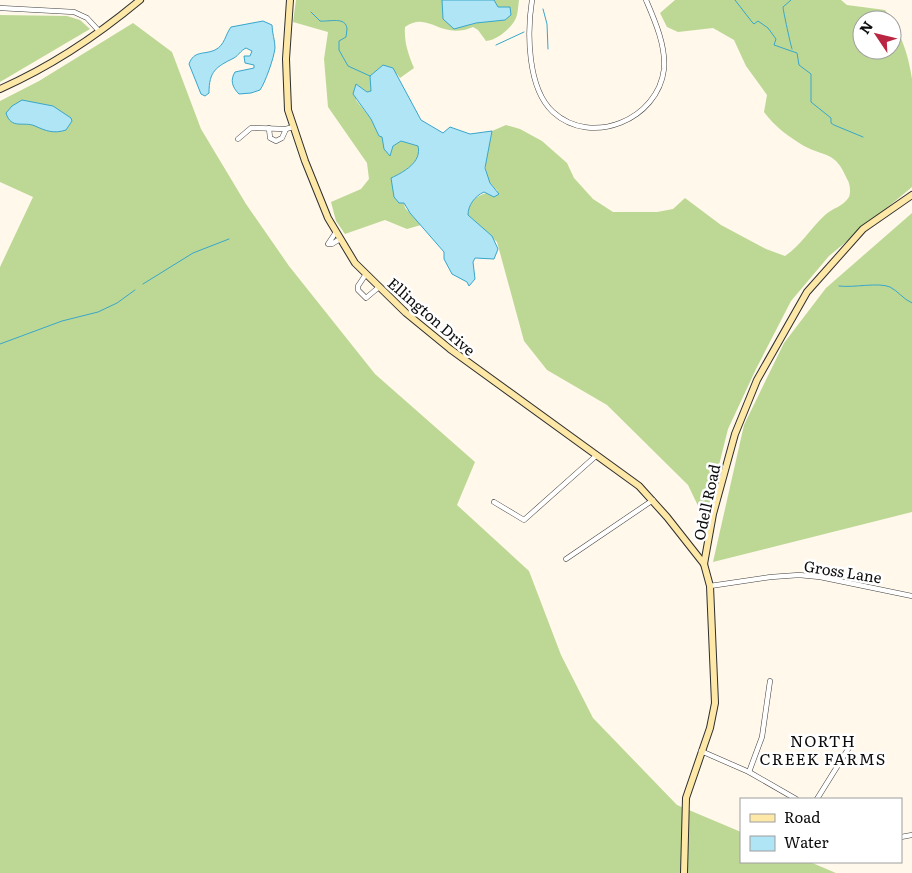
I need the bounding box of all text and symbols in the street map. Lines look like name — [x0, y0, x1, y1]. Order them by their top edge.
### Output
north arrow — [852, 10, 902, 60]
text: N — [854, 16, 877, 38]
street label: Ellington Drive — [383, 271, 481, 361]
street label: Odell Road — [687, 462, 725, 542]
street label: Gross Lane — [802, 554, 884, 589]
district label: NORTH CREEK FARMS — [760, 728, 886, 770]
legend — [740, 798, 902, 863]
text: Road — [784, 805, 820, 828]
text: Water — [784, 830, 829, 853]

